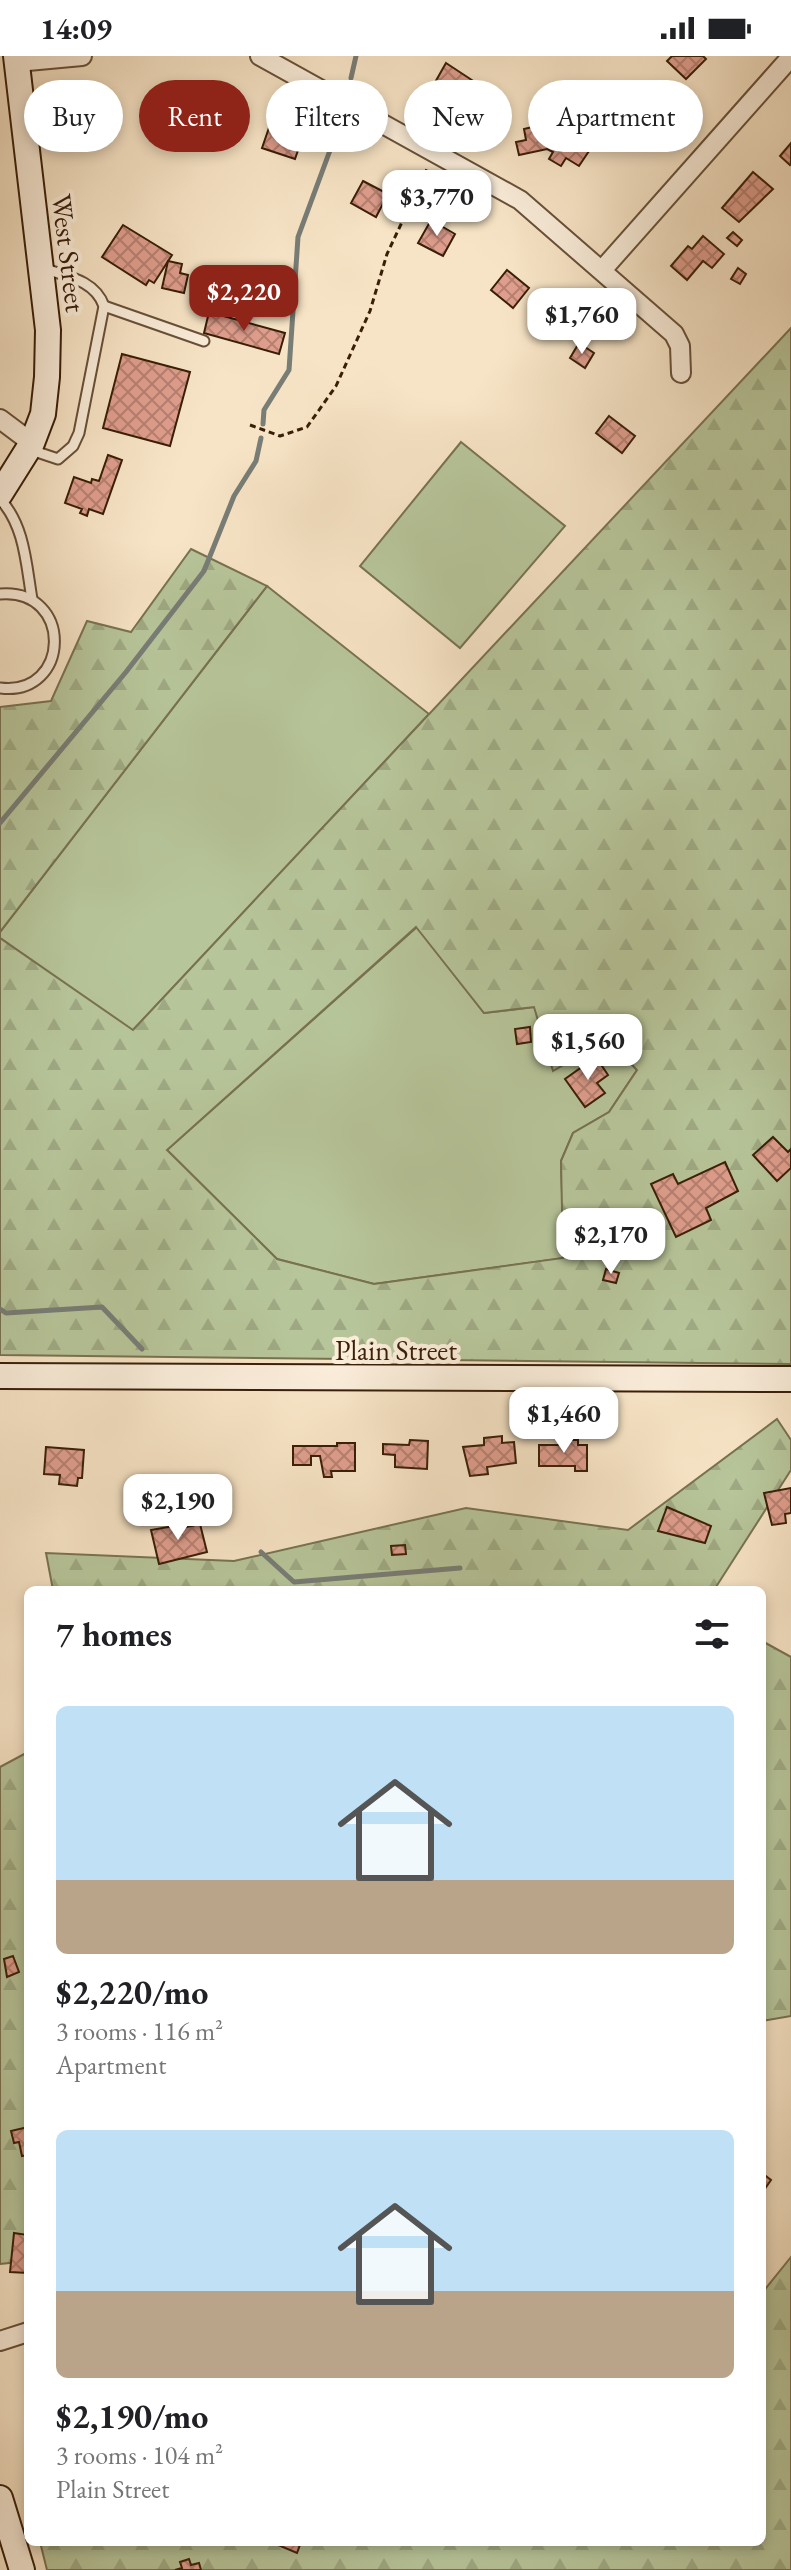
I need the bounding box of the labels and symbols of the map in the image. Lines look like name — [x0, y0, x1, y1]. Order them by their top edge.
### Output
pin: $3,770 — [372, 170, 502, 238]
street label: West Street — [44, 192, 94, 314]
pin: $2,220 — [179, 265, 309, 333]
pin: $1,760 — [517, 288, 647, 356]
pin: $1,560 — [523, 1014, 653, 1082]
pin: $2,170 — [546, 1208, 676, 1276]
street label: Plain Street — [335, 1332, 457, 1368]
pin: $1,460 — [499, 1387, 629, 1455]
pin: $2,190 — [113, 1474, 243, 1542]

